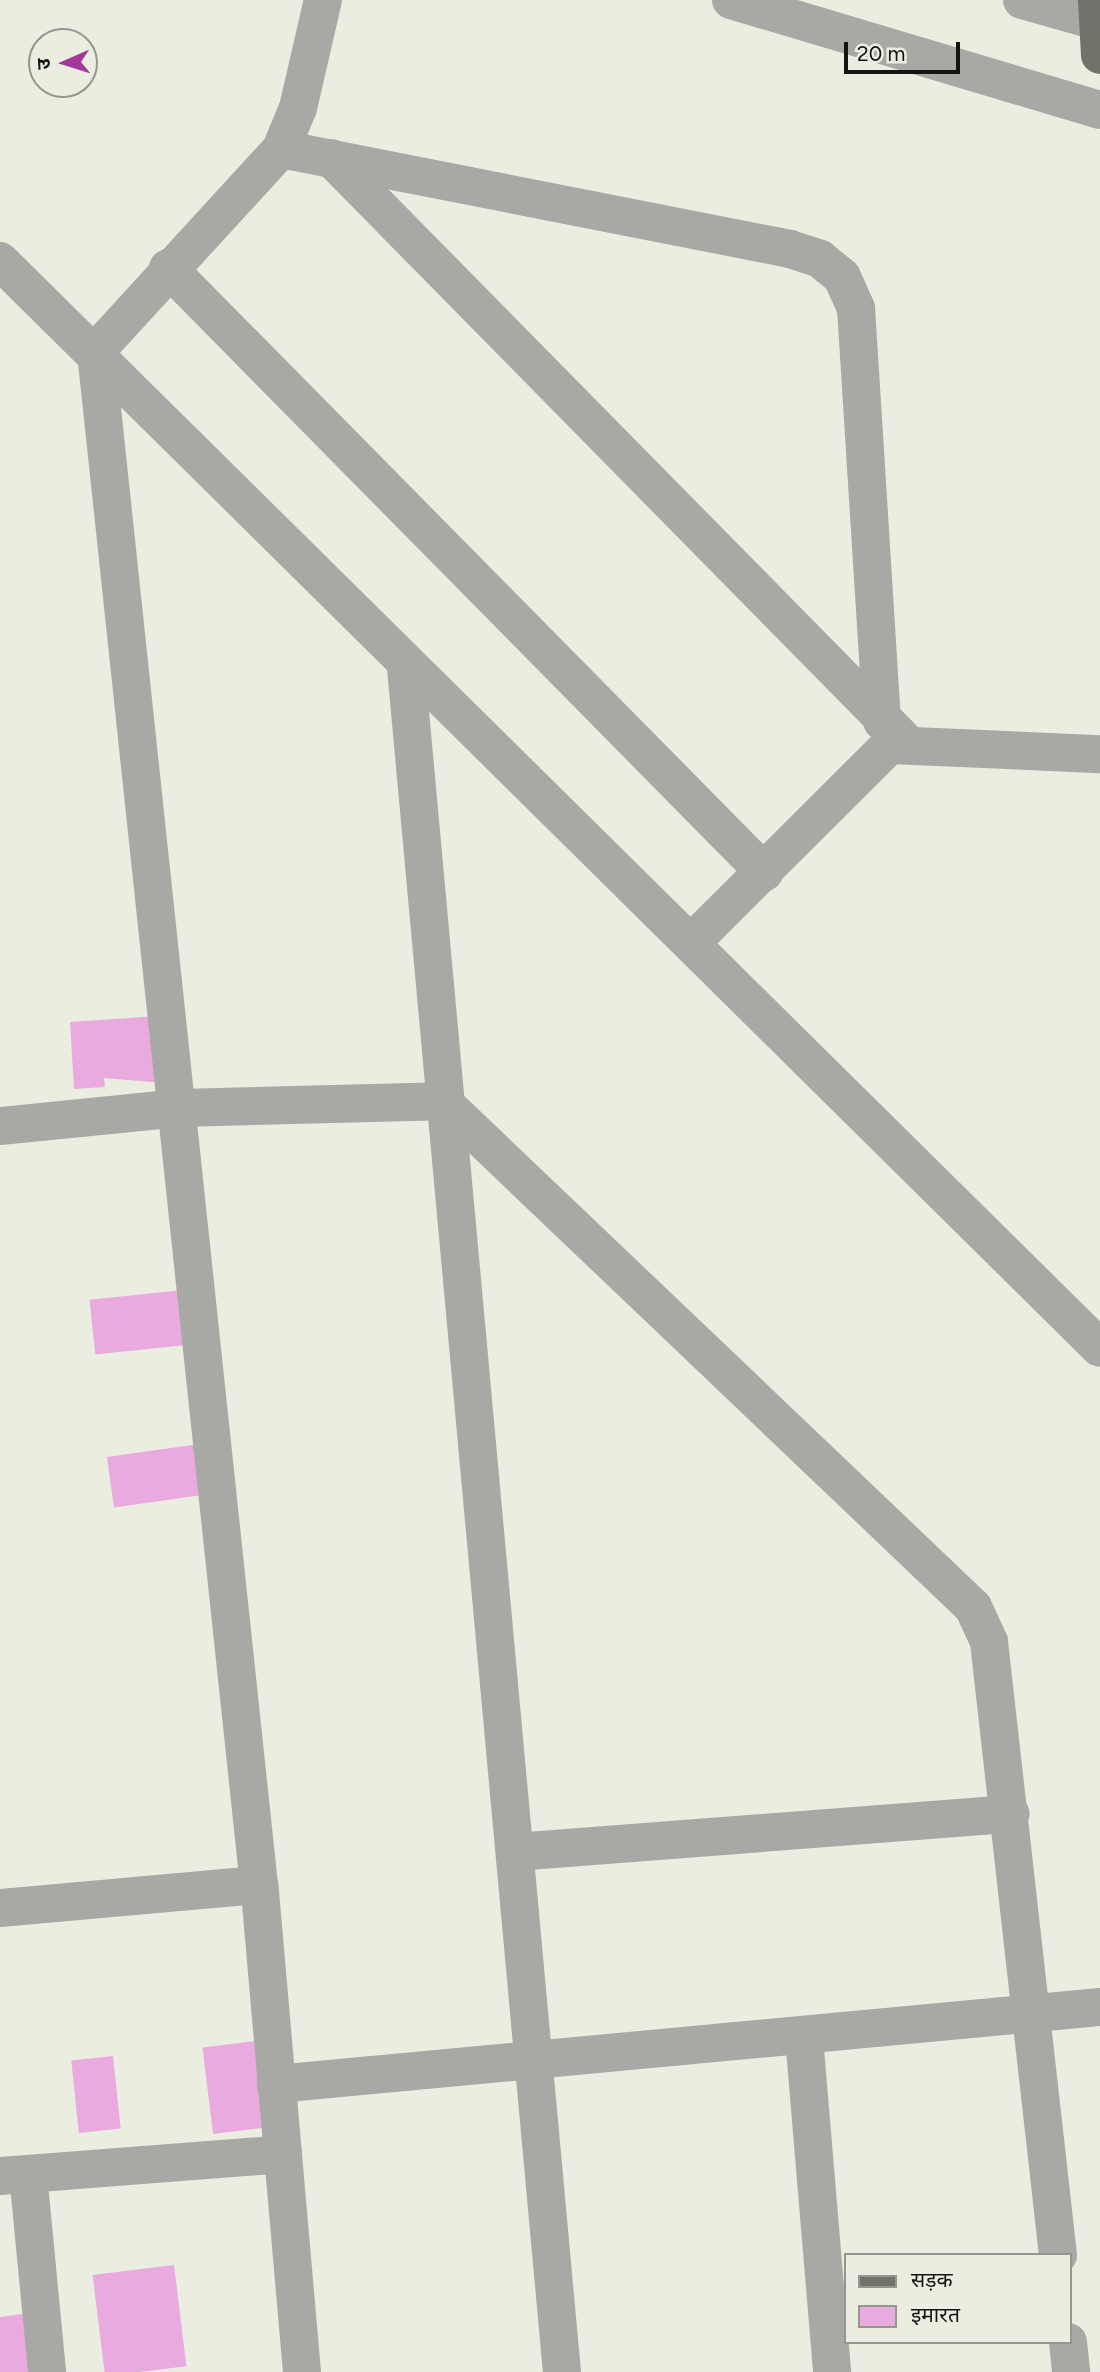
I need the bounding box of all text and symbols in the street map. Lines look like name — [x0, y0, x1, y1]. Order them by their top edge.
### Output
north arrow — [28, 28, 98, 98]
scale bar — [848, 28, 964, 72]
text: 20 m — [857, 41, 905, 66]
text: उ — [32, 58, 55, 70]
legend — [844, 2253, 1072, 2344]
text: सड़क — [911, 2267, 953, 2292]
text: इमारत — [911, 2302, 960, 2327]

